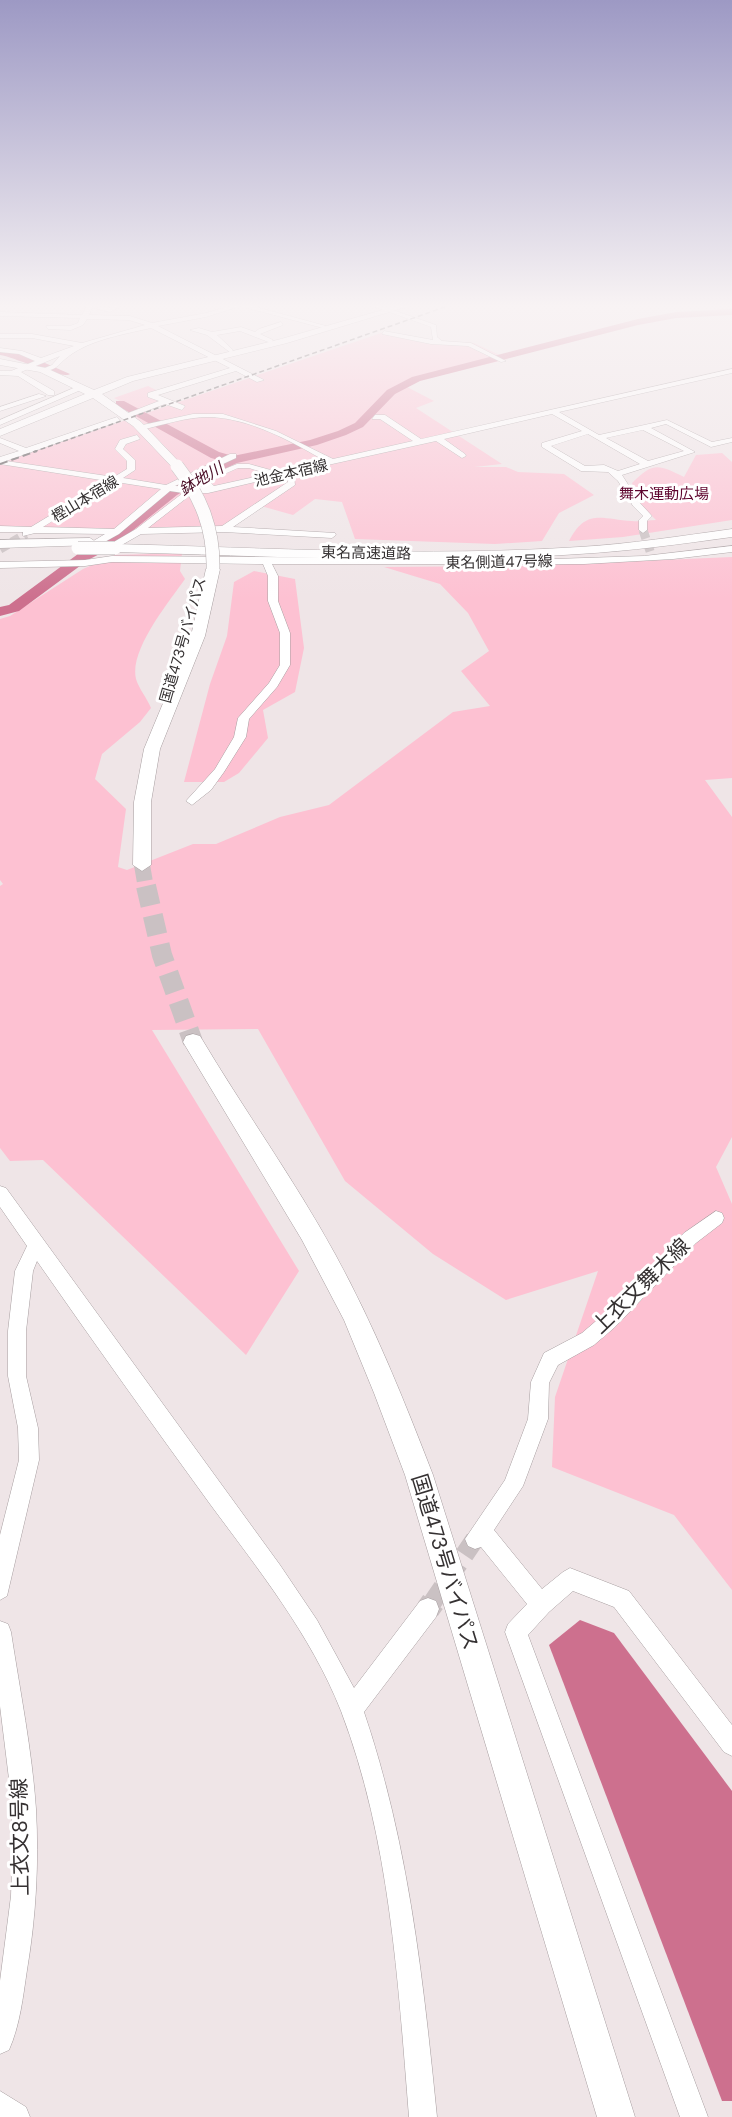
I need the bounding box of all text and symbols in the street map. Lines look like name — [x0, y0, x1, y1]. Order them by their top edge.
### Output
street label: 池金本宿線 — [252, 455, 330, 491]
water label: 鉢地川 — [175, 457, 229, 500]
street label: 樫山本宿線 — [48, 471, 122, 527]
park label: 舞木運動広場 — [619, 484, 709, 504]
street label: 東名高速道路 — [321, 542, 411, 564]
street label: 東名側道47号線 — [445, 551, 553, 573]
street label: 国道473号バイパス — [155, 575, 211, 705]
street label: 上衣文舞木線 — [586, 1232, 696, 1340]
street label: 国道473号バイパス — [405, 1471, 485, 1653]
street label: 上衣文8号線 — [5, 1778, 35, 1896]

